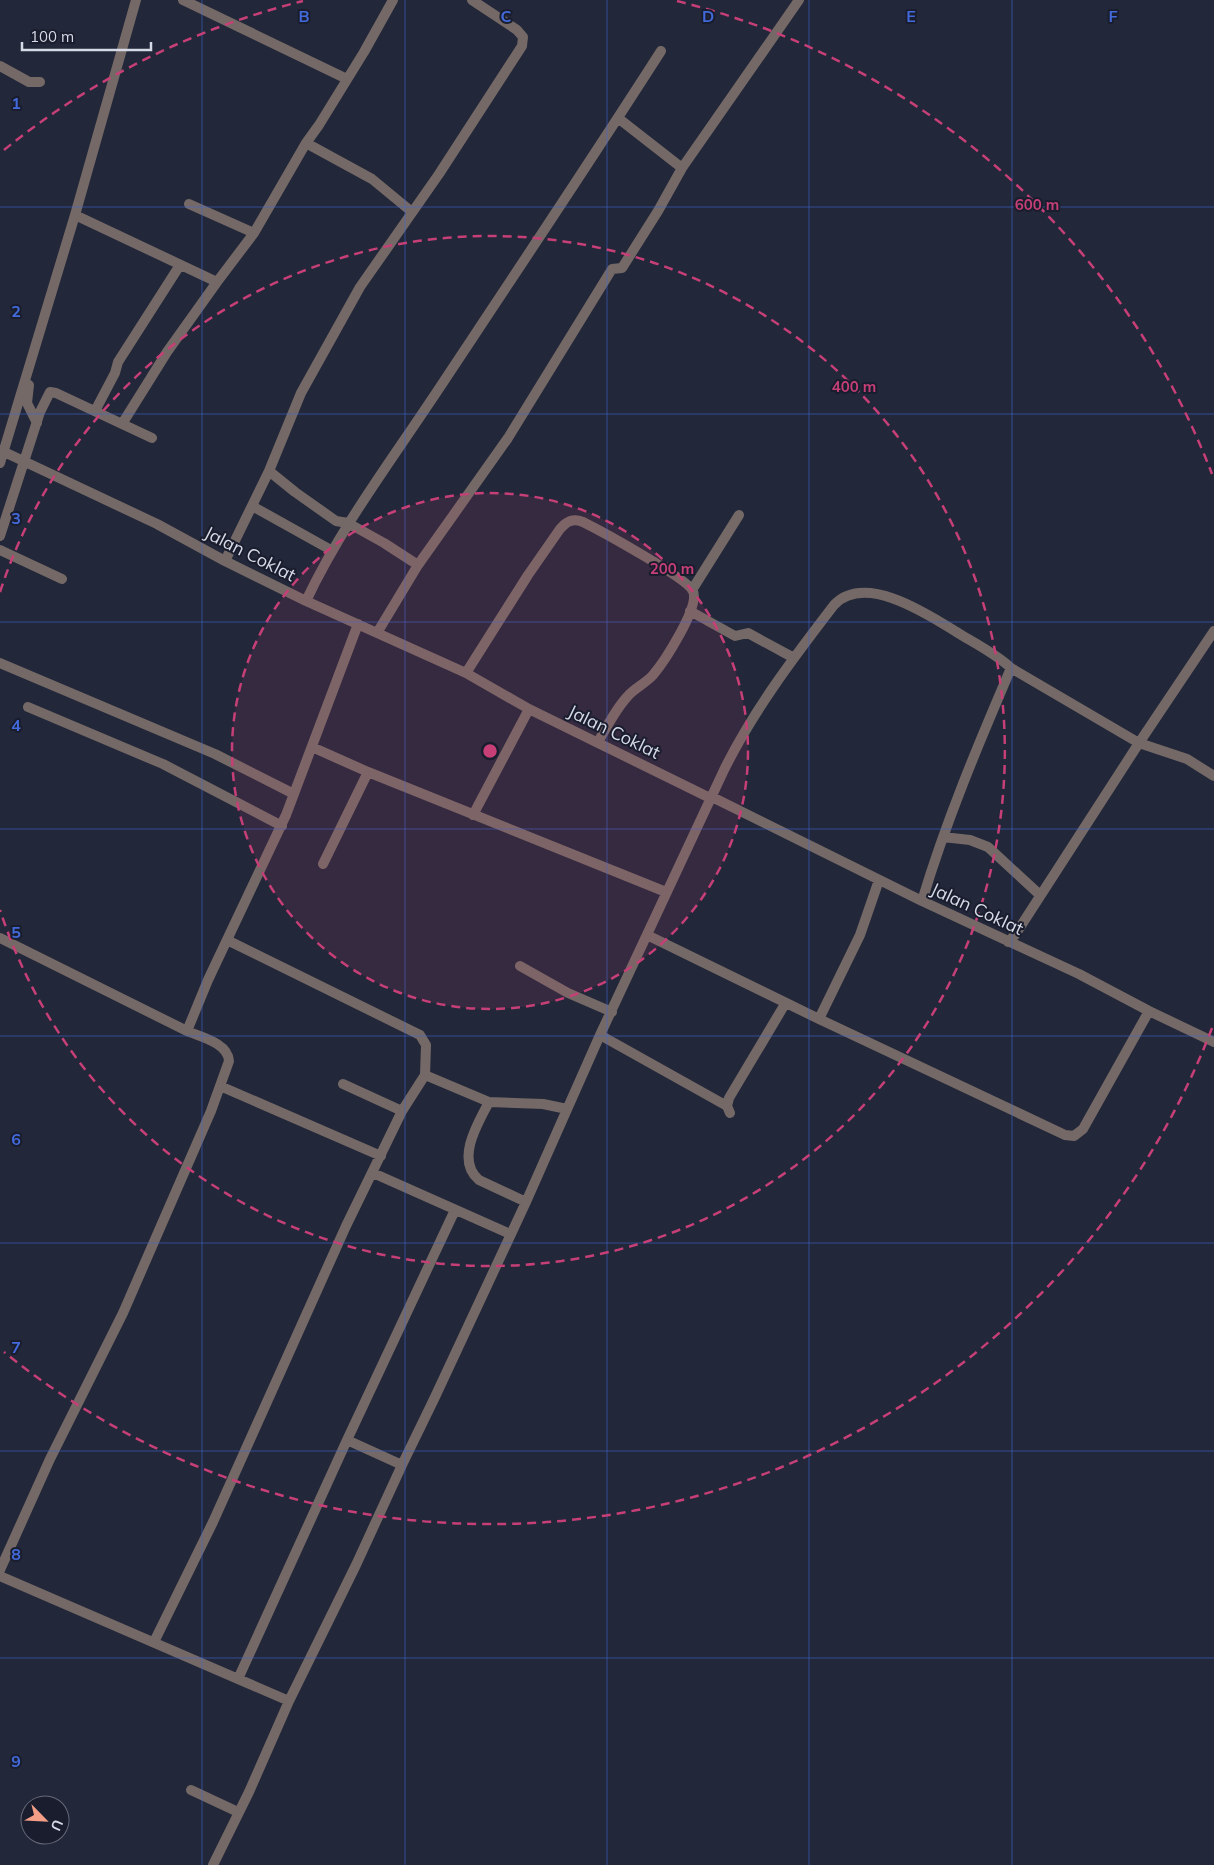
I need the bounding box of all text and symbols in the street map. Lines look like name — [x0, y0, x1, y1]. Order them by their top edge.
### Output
text: B — [298, 6, 310, 26]
text: C — [501, 6, 512, 26]
text: D — [702, 6, 714, 26]
text: E — [906, 6, 916, 26]
text: F — [1108, 6, 1118, 26]
scale bar — [22, 20, 151, 52]
text: 100 m — [30, 27, 74, 46]
text: 1 — [11, 93, 21, 113]
text: 600 m — [1015, 195, 1059, 214]
text: 2 — [11, 301, 21, 321]
text: 400 m — [832, 377, 876, 396]
text: 3 — [11, 508, 21, 528]
street label: Jalan Coklat — [201, 521, 300, 586]
text: 200 m — [650, 559, 694, 578]
street label: Jalan Coklat — [564, 699, 664, 764]
text: 4 — [11, 715, 21, 735]
centre of rings — [481, 742, 499, 760]
street label: Jalan Coklat — [927, 877, 1027, 940]
text: 5 — [11, 922, 21, 942]
text: 6 — [11, 1129, 21, 1149]
text: 7 — [11, 1337, 21, 1357]
text: 8 — [11, 1544, 21, 1564]
text: 9 — [11, 1751, 21, 1771]
north arrow — [20, 1795, 70, 1845]
text: U — [47, 1817, 67, 1834]

